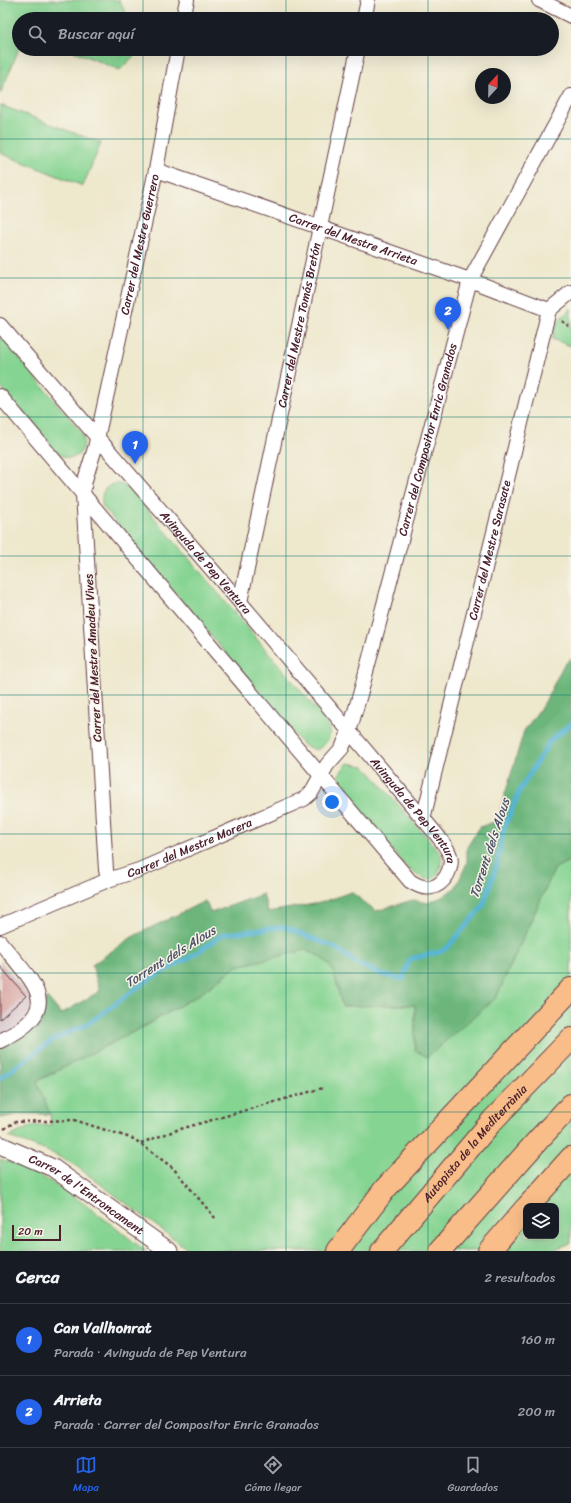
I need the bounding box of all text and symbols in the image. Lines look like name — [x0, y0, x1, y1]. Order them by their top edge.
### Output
search box — [12, 12, 559, 56]
text: Buscar aquí — [58, 21, 135, 47]
icon: search — [26, 23, 48, 45]
north arrow — [475, 68, 511, 104]
street label: Carrer del Mestre Guerrero — [114, 172, 166, 317]
street label: Carrer del Mestre Arrieta — [286, 206, 422, 272]
street label: Carrer del Mestre Tomás Bretón — [271, 240, 327, 410]
pin: 2 — [435, 297, 461, 330]
street label: Carrer del Compositor Enric Granados — [392, 340, 464, 539]
pin: 1 — [122, 431, 148, 464]
street label: Carrer del Mestre Sarasate — [462, 477, 518, 623]
street label: Avinguda de Pep Ventura — [153, 505, 258, 620]
street label: Carrer del Mestre Amadeu Vives — [78, 573, 108, 743]
street label: Avinguda de Pep Ventura — [364, 751, 462, 865]
your location — [322, 792, 342, 812]
water label: Torrent dels Alous — [463, 794, 517, 901]
street label: Carrer del Mestre Morera — [124, 811, 257, 884]
water label: Torrent dels Alous — [120, 918, 222, 994]
street label: Autopista de la Mediterrània — [416, 1079, 533, 1208]
street label: Carrer de l'Entroncament — [25, 1148, 149, 1241]
map controls — [523, 1203, 559, 1239]
button: layers — [523, 1203, 559, 1239]
text: 20 m — [18, 1222, 43, 1241]
scale bar — [12, 1223, 61, 1242]
text: Cerca — [16, 1262, 59, 1292]
text: 2 resultados — [484, 1266, 555, 1289]
text: Can Vallhonrat — [54, 1315, 151, 1341]
text: 1 — [26, 1328, 32, 1351]
text: 160 m — [520, 1328, 555, 1351]
text: Parada · Avinguda de Pep Ventura — [54, 1341, 247, 1364]
text: Arrieta — [54, 1387, 102, 1413]
text: 2 — [25, 1400, 33, 1423]
text: 200 m — [518, 1400, 555, 1423]
text: Parada · Carrer del Compositor Enric Granados — [54, 1413, 319, 1436]
tab: Mapa — [73, 1454, 99, 1497]
tab: Cómo llegar — [245, 1454, 302, 1497]
tab: Guardados — [447, 1454, 498, 1497]

